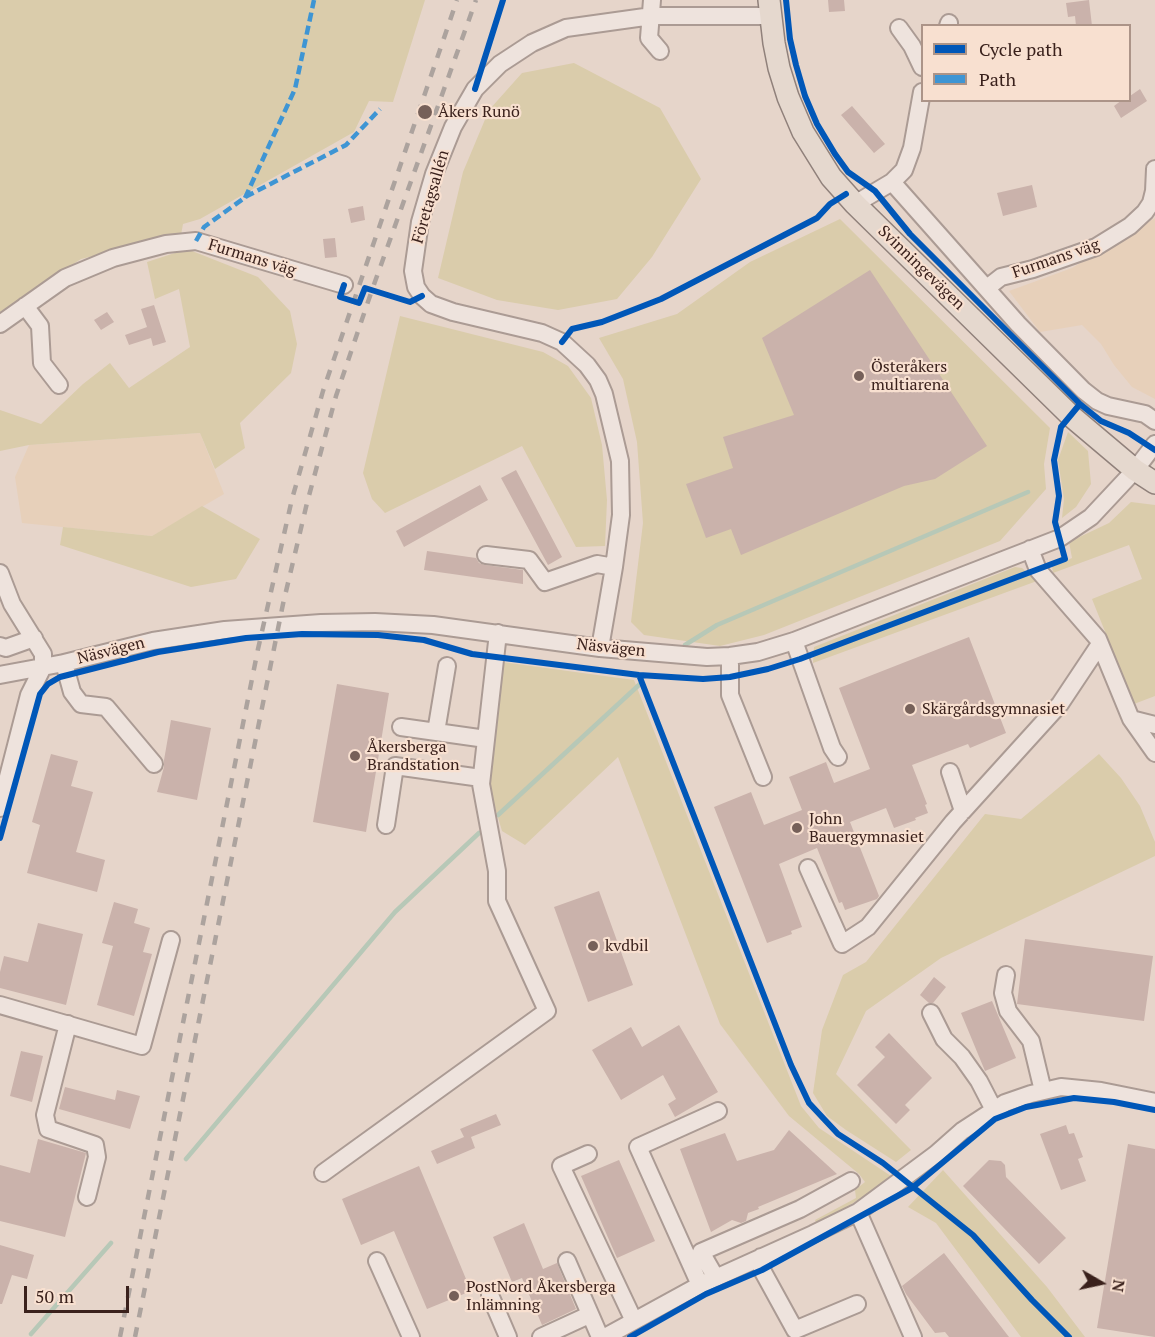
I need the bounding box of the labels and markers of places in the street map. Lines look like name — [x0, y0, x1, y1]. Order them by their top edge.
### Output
place label: Åkers Runö — [438, 102, 520, 122]
marker: Åkers Runö — [416, 103, 434, 121]
place label: Österåkers multiarena — [871, 357, 949, 395]
marker: Österåkers multiarena — [852, 369, 866, 383]
place label: Skärgårdsgymnasiet — [922, 699, 1065, 719]
marker: Skärgårdsgymnasiet — [903, 702, 917, 716]
place label: Åkersberga Brandstation — [367, 737, 459, 775]
marker: Åkersberga Brandstation — [348, 749, 362, 763]
place label: John Bauergymnasiet — [809, 809, 924, 847]
marker: John Bauergymnasiet — [790, 821, 804, 835]
place label: kvdbil — [605, 936, 649, 956]
marker: kvdbil — [586, 939, 600, 953]
place label: PostNord Åkersberga Inlämning — [466, 1277, 616, 1315]
marker: PostNord Åkersberga Inlämning — [447, 1289, 461, 1303]

